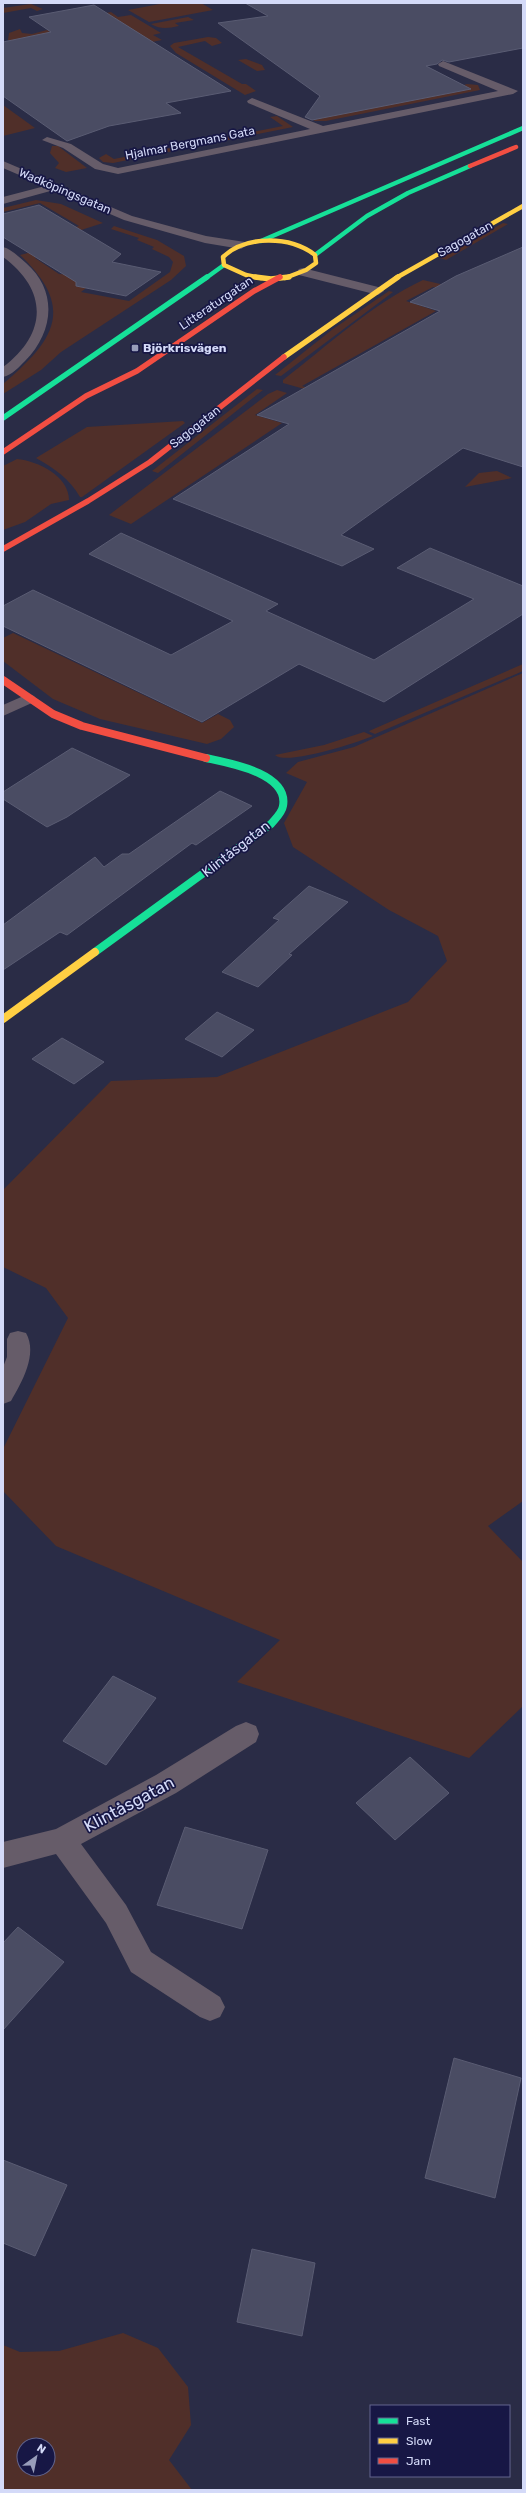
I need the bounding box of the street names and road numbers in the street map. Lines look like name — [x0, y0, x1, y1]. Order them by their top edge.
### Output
street label: Hjalmar Bergmans Gata — [124, 124, 256, 162]
street label: Wadköpingsgatan — [17, 165, 113, 217]
street label: Sagogatan — [435, 218, 495, 260]
street label: Litteraturgatan — [177, 273, 255, 333]
street label: Sagogatan — [167, 403, 223, 451]
street label: Klintåsgatan — [199, 817, 273, 881]
street label: Klintåsgatan — [81, 1772, 177, 1836]

